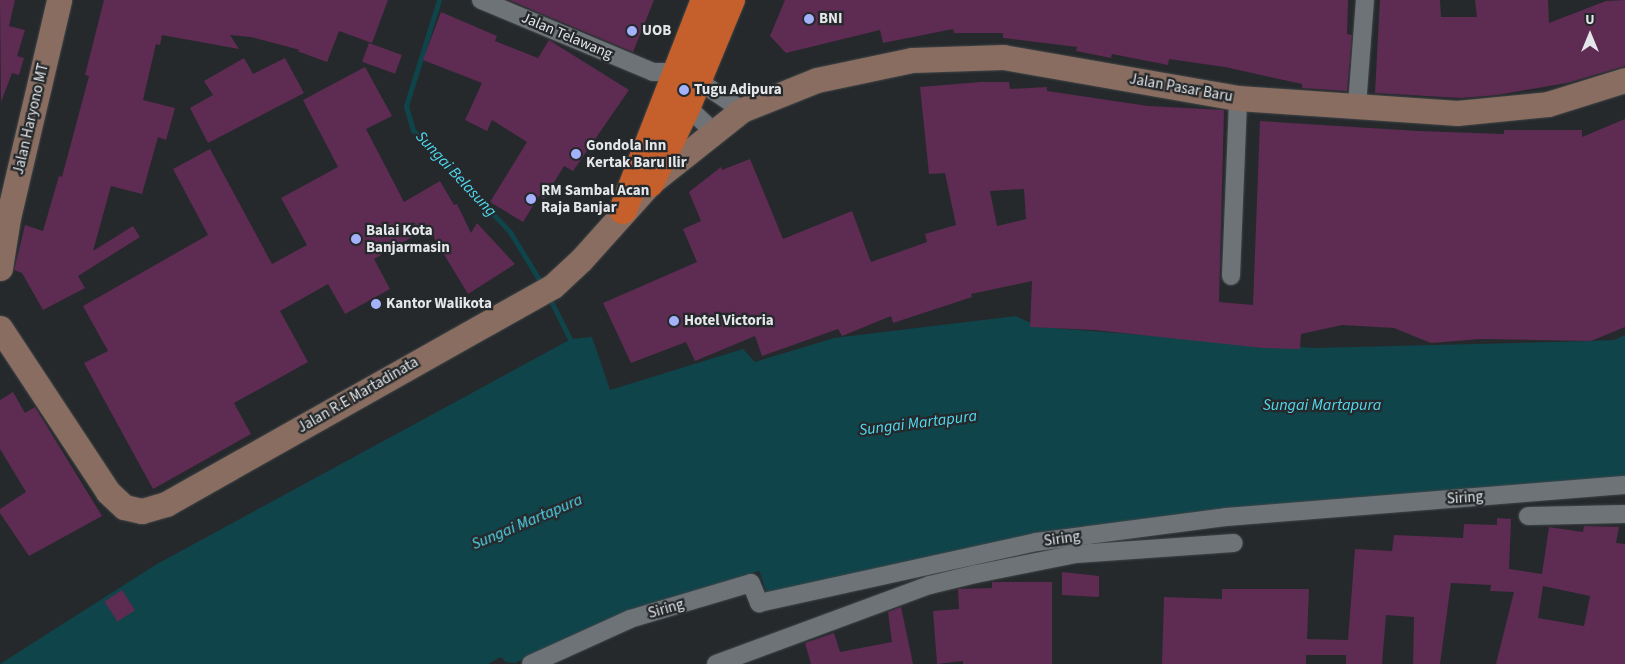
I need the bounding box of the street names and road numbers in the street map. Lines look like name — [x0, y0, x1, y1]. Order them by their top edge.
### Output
street label: Jalan Telawang — [519, 9, 615, 63]
street label: Jalan Haryono MT — [9, 62, 53, 176]
street label: Jalan Pasar Baru — [1128, 70, 1234, 106]
street label: Jalan R.E Martadinata — [294, 353, 422, 437]
street label: Siring — [1446, 488, 1484, 508]
street label: Siring — [1043, 528, 1081, 550]
street label: Siring — [646, 595, 686, 623]

